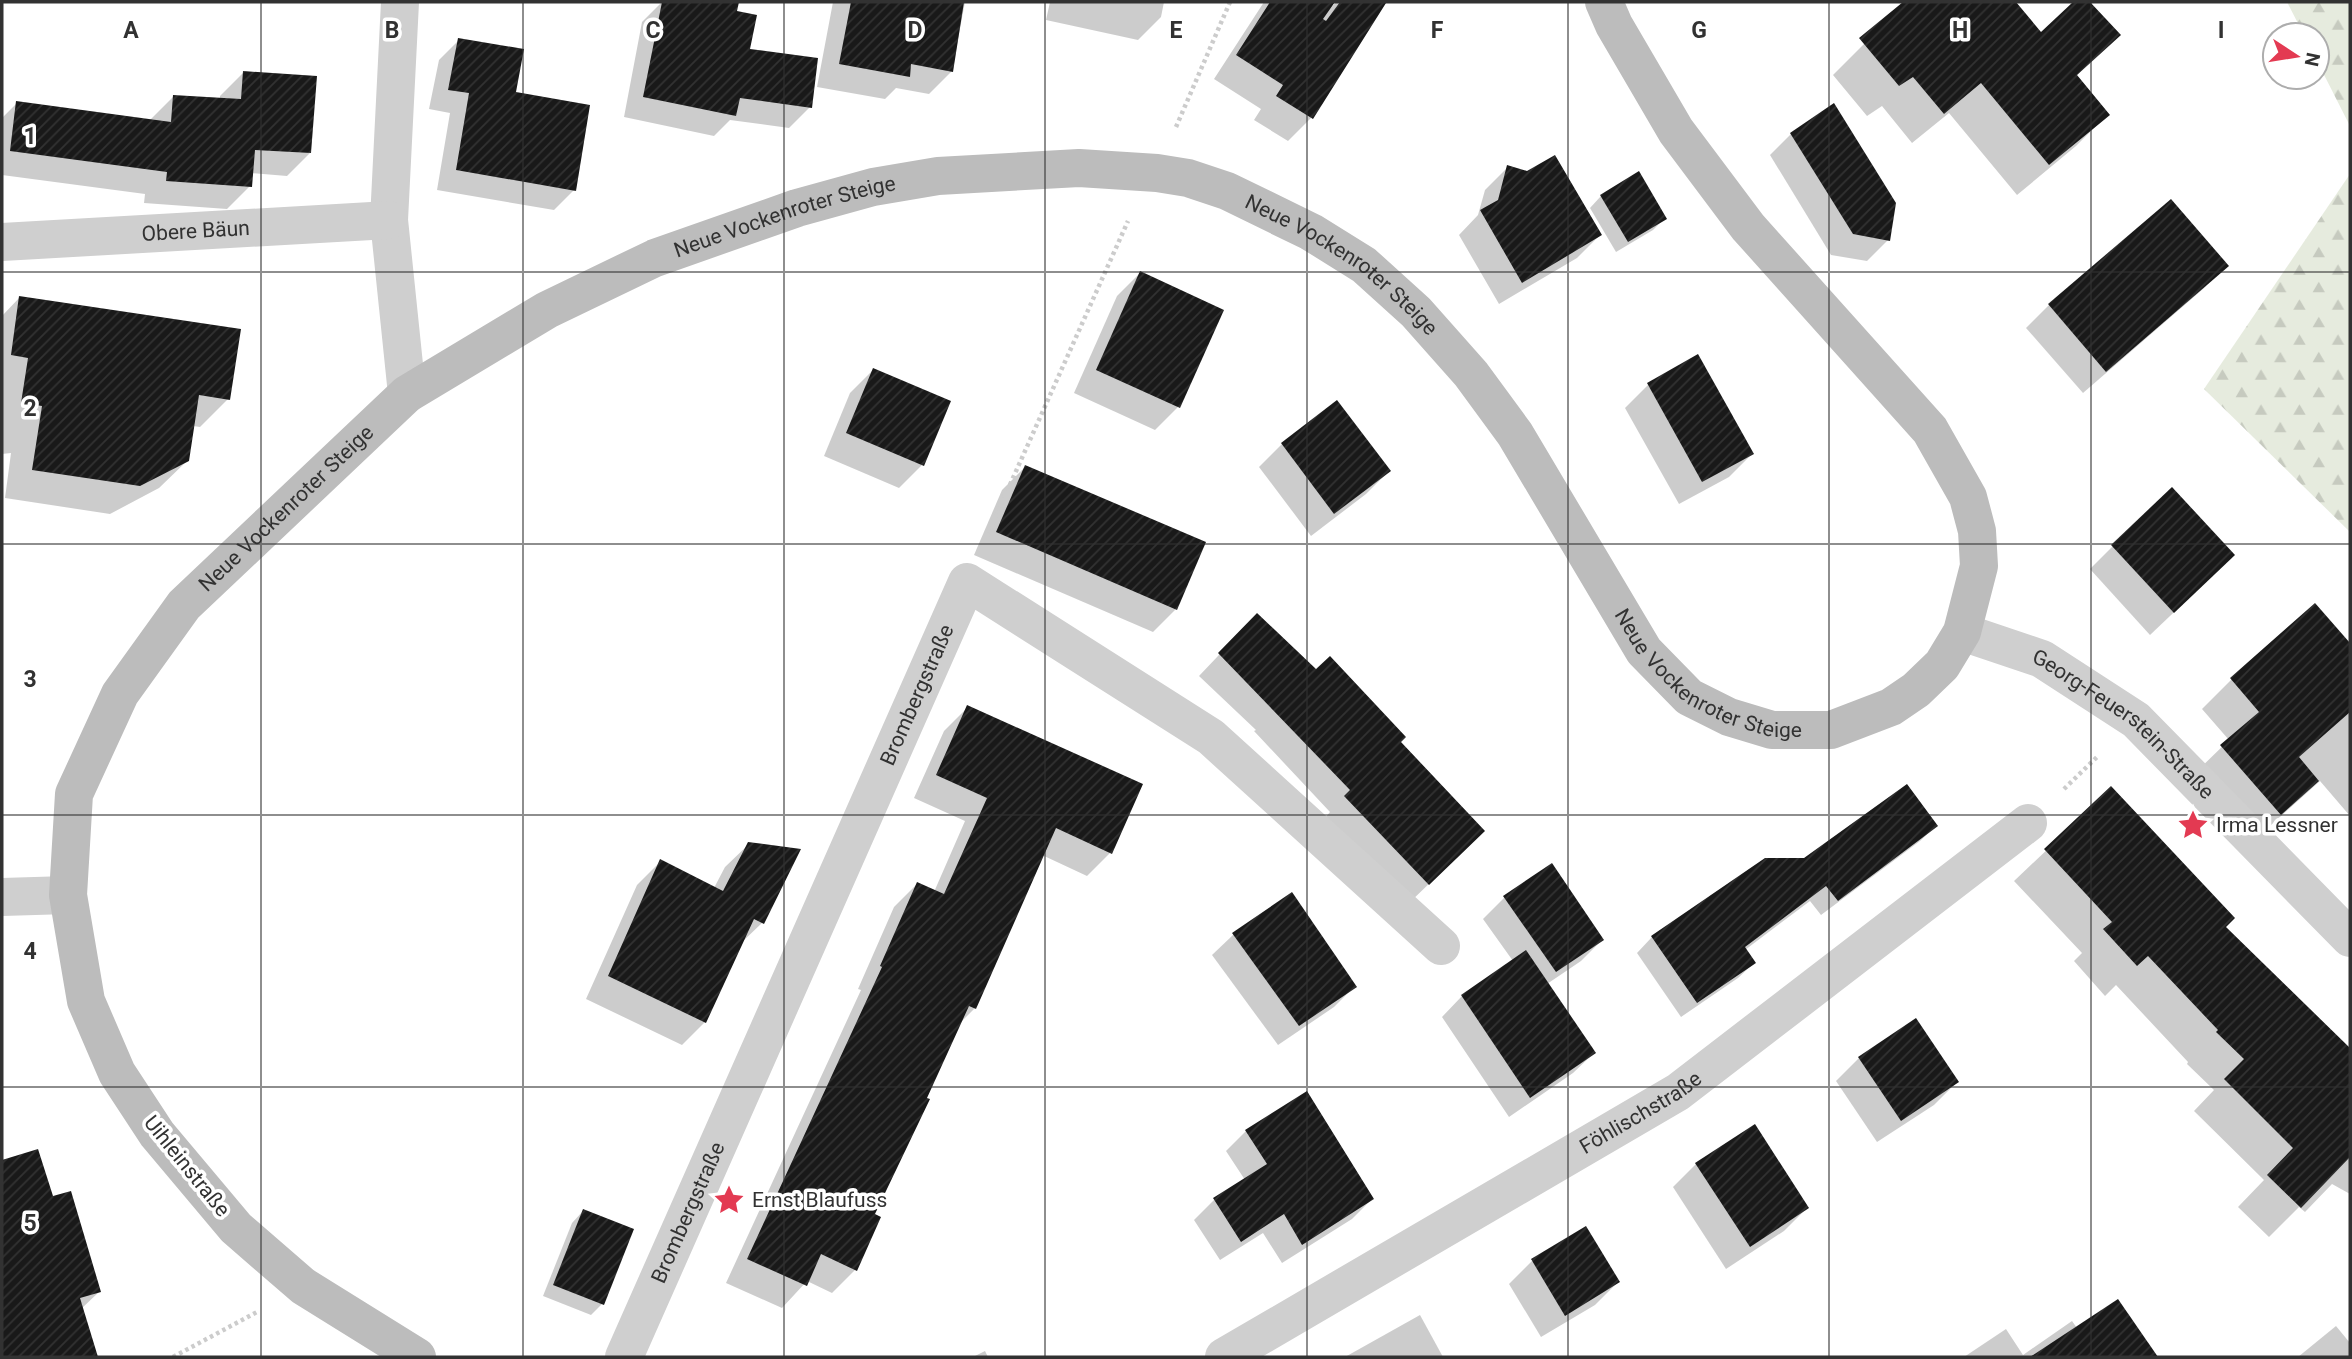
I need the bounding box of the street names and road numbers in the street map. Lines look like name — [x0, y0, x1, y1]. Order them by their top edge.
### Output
street label: Neue Vockenroter Steige — [671, 171, 897, 262]
street label: Neue Vockenroter Steige — [1241, 190, 1443, 340]
street label: Obere Bäun — [141, 216, 250, 246]
street label: Neue Vockenroter Steige — [194, 420, 378, 596]
street label: Neue Vockenroter Steige — [1610, 604, 1802, 742]
street label: Brombergstraße — [875, 621, 959, 769]
street label: Georg-Feuerstein-Straße — [2030, 645, 2219, 804]
street label: Föhlischstraße — [1575, 1066, 1706, 1159]
street label: Uihleinstraße — [139, 1111, 235, 1221]
street label: Brombergstraße — [646, 1138, 730, 1287]

